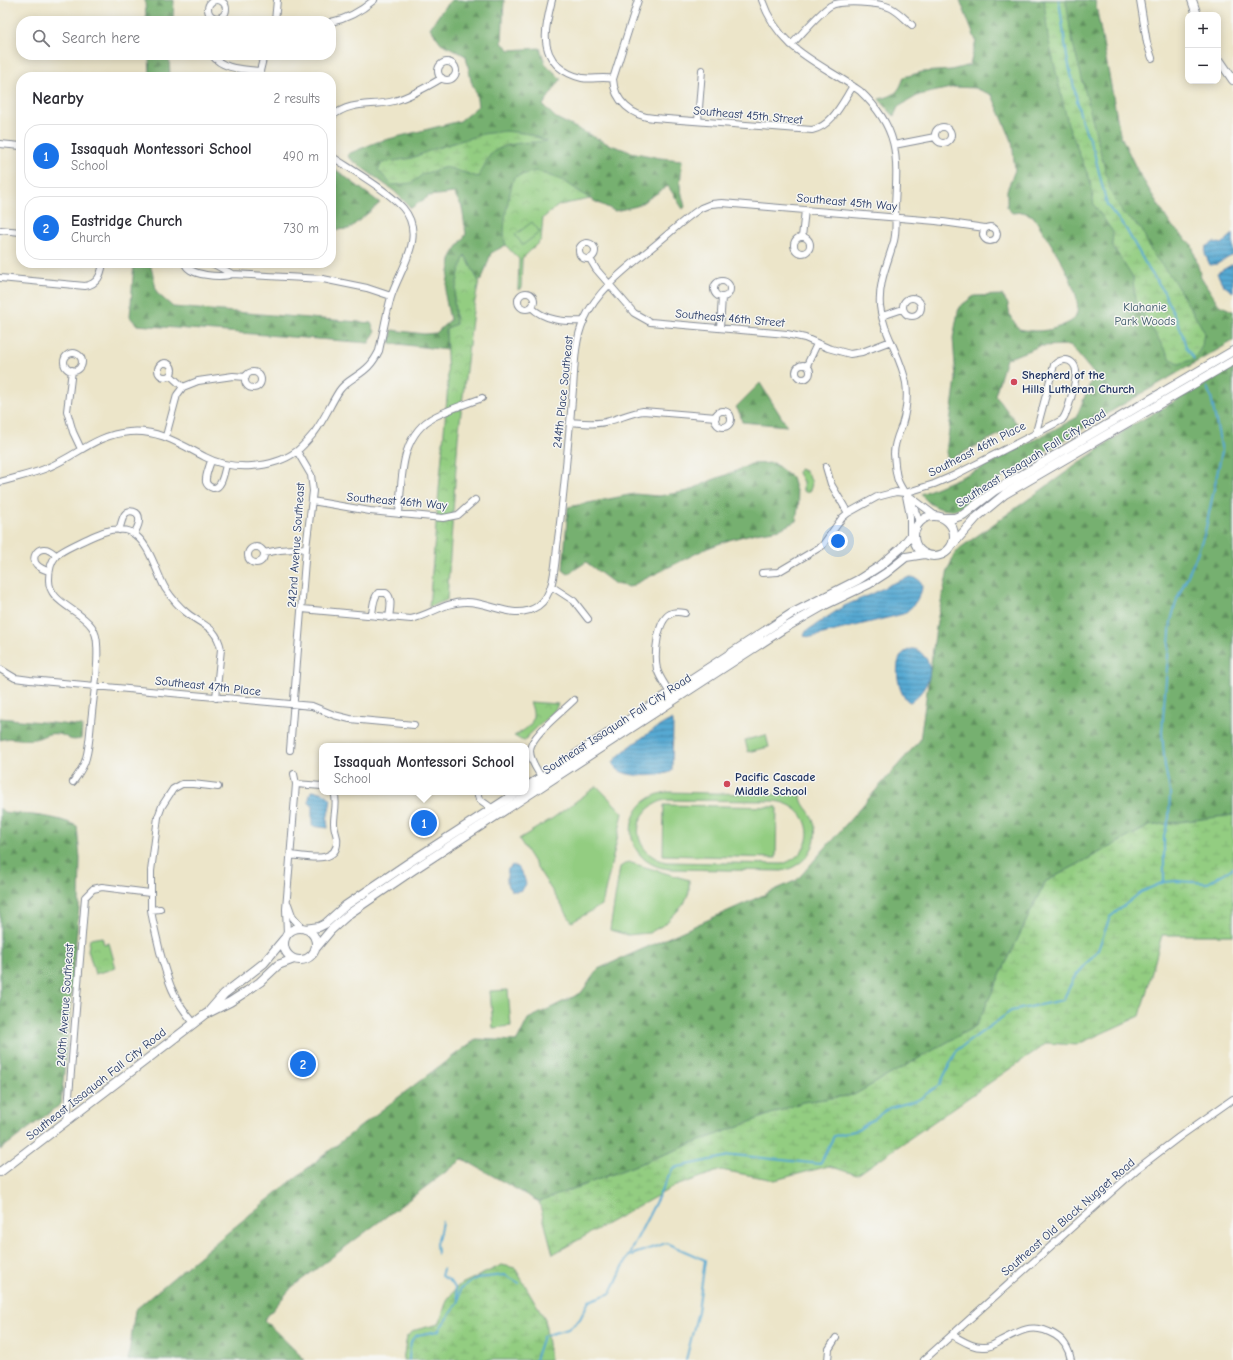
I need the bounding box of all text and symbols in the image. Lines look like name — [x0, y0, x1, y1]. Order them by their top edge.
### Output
map controls — [1185, 12, 1221, 84]
button: + — [1185, 12, 1221, 48]
search box — [16, 16, 336, 60]
icon: search — [30, 27, 52, 49]
text: Search here — [62, 29, 140, 47]
button: − — [1185, 48, 1221, 84]
text: Nearby — [32, 89, 83, 108]
text: 2 results — [273, 91, 320, 106]
street label: Southeast 45th Street — [693, 103, 804, 127]
text: Issaquah Montessori School — [71, 140, 251, 158]
text: 1 — [43, 149, 49, 164]
text: 490 m — [283, 149, 319, 164]
text: School — [71, 158, 108, 173]
street label: Southeast 45th Way — [796, 191, 899, 213]
text: Eastridge Church — [71, 212, 183, 230]
text: 2 — [43, 221, 49, 236]
text: 730 m — [283, 221, 319, 236]
text: Church — [71, 230, 111, 245]
park label: Klahanie Park Woods — [1115, 300, 1175, 328]
street label: Southeast 46th Street — [675, 306, 786, 330]
street label: 244th Place Southeast — [550, 335, 576, 449]
place label: Shepherd of the Hills Lutheran Church — [1022, 368, 1135, 396]
marker: Shepherd of the Hills Lutheran Church — [1009, 377, 1019, 387]
street label: Southeast Issaquah Fall City Road — [954, 406, 1108, 510]
street label: Southeast 46th Place — [926, 418, 1028, 480]
street label: 242nd Avenue Southeast — [285, 481, 307, 608]
street label: Southeast 46th Way — [346, 490, 449, 512]
your location — [828, 531, 848, 551]
street label: Southeast Issaquah Fall City Road — [540, 671, 694, 777]
street label: Southeast 47th Place — [154, 673, 262, 699]
popup — [319, 743, 529, 795]
text: Issaquah Montessori School — [334, 753, 514, 771]
place label: Pacific Cascade Middle School — [735, 770, 815, 798]
text: School — [334, 771, 371, 786]
marker: Pacific Cascade Middle School — [722, 779, 732, 789]
pin: 1 — [411, 808, 437, 838]
street label: 240th Avenue Southeast — [54, 942, 76, 1067]
street label: Southeast Issaquah Fall City Road — [23, 1025, 169, 1143]
pin: 2 — [290, 1049, 316, 1079]
street label: Southeast Old Black Nugget Road — [998, 1155, 1138, 1279]

